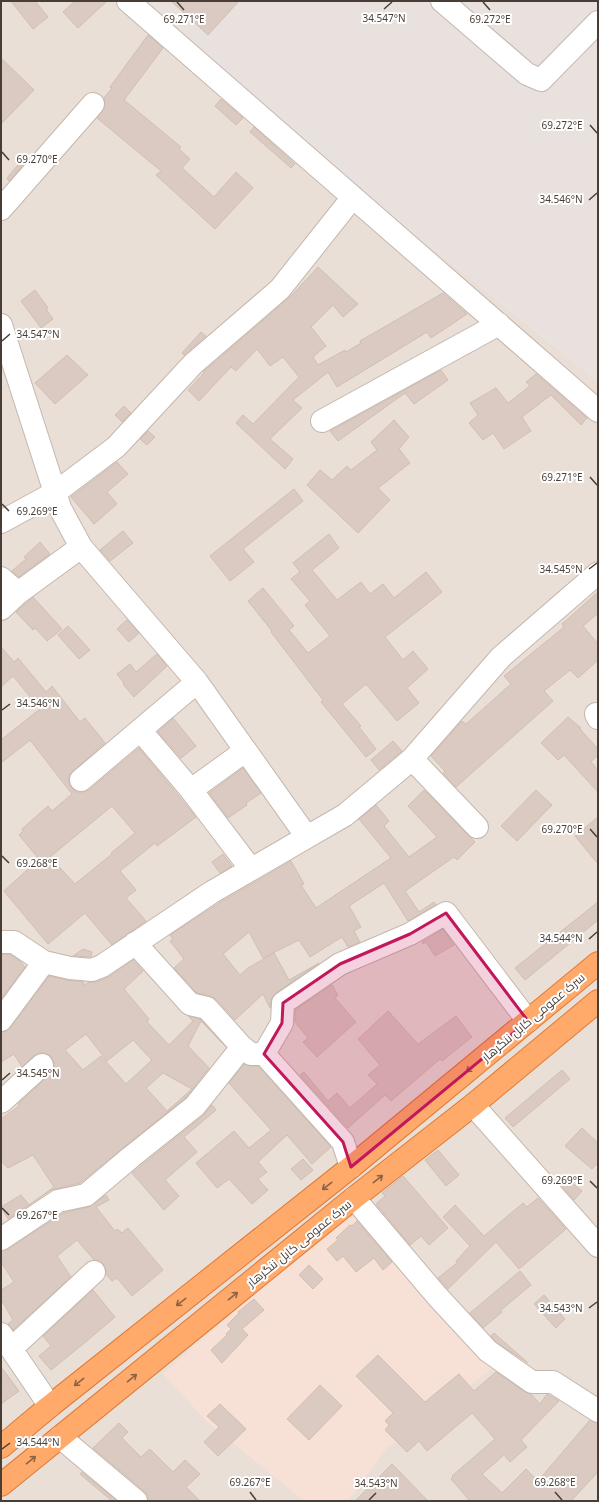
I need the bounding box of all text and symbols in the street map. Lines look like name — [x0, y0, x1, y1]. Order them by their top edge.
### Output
text: 34.547°N — [362, 11, 406, 25]
text: 69.271°E — [163, 12, 205, 26]
text: 69.272°E — [469, 12, 511, 26]
text: 69.272°E — [541, 118, 583, 132]
text: 69.270°E — [16, 152, 58, 166]
text: 34.546°N — [539, 192, 583, 206]
text: 34.547°N — [16, 327, 60, 341]
text: 69.271°E — [541, 470, 583, 484]
text: 69.269°E — [16, 504, 58, 518]
text: 34.545°N — [539, 562, 583, 576]
text: 34.546°N — [16, 696, 60, 710]
text: 69.270°E — [541, 822, 583, 836]
text: 69.268°E — [16, 856, 58, 870]
text: 34.544°N — [539, 931, 583, 945]
street label: سرک عمومی کابل ننگرهار — [477, 969, 588, 1066]
one-way arrow — [465, 1064, 476, 1073]
text: 34.545°N — [16, 1066, 60, 1080]
text: 69.269°E — [541, 1173, 583, 1187]
one-way arrow — [372, 1175, 383, 1184]
one-way arrow — [321, 1182, 332, 1190]
street label: سرک عمومی کابل ننگرهار — [242, 1195, 355, 1291]
text: 69.267°E — [16, 1208, 58, 1222]
one-way arrow — [228, 1292, 239, 1301]
one-way arrow — [176, 1297, 187, 1306]
text: 34.543°N — [539, 1301, 583, 1315]
one-way arrow — [127, 1374, 138, 1383]
one-way arrow — [74, 1378, 85, 1387]
text: 34.544°N — [16, 1435, 60, 1449]
one-way arrow — [26, 1456, 37, 1465]
text: 69.267°E — [229, 1475, 271, 1489]
text: 69.268°E — [534, 1475, 576, 1489]
text: 34.543°N — [354, 1476, 398, 1490]

